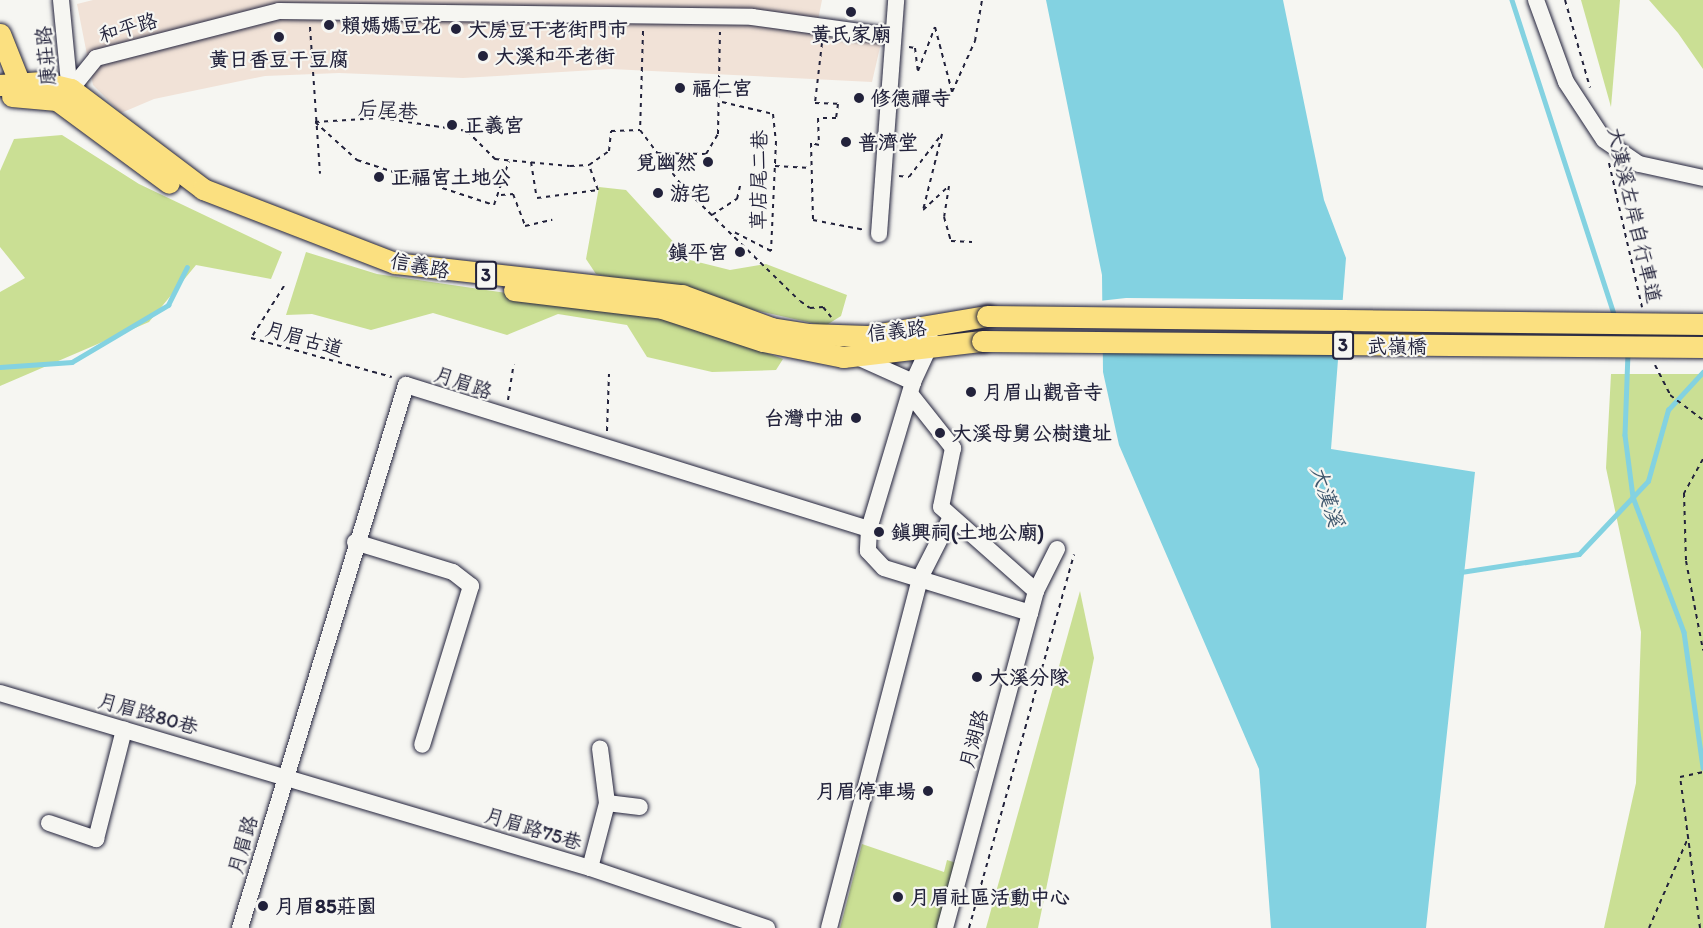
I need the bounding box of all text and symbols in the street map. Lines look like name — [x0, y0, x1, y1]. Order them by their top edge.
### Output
marker: 黃氏家廟 — [844, 5, 858, 19]
street label: 和平路 — [96, 8, 160, 48]
place label: 賴媽媽豆花 — [341, 13, 441, 37]
place label: 大房豆干老街門市 — [468, 17, 628, 41]
marker: 賴媽媽豆花 — [322, 18, 336, 32]
marker: 大房豆干老街門市 — [449, 22, 463, 36]
place label: 黃氏家廟 — [811, 22, 891, 46]
street label: 康莊路 — [31, 25, 61, 87]
marker: 黃日香豆干豆腐 — [272, 30, 286, 44]
place label: 大溪和平老街 — [495, 44, 615, 68]
place label: 黃日香豆干豆腐 — [209, 47, 349, 71]
marker: 大溪和平老街 — [476, 49, 490, 63]
place label: 福仁宮 — [692, 76, 752, 100]
marker: 福仁宮 — [673, 81, 687, 95]
place label: 修德禪寺 — [871, 86, 951, 110]
marker: 修德禪寺 — [852, 91, 866, 105]
street label: 后尾巷 — [357, 96, 419, 124]
place label: 正義宮 — [464, 113, 524, 137]
marker: 正義宮 — [445, 118, 459, 132]
street label: 大漢溪左岸自行車道 — [1602, 125, 1666, 305]
street label: 草店尾二巷 — [746, 130, 772, 230]
place label: 普濟堂 — [858, 130, 918, 154]
marker: 普濟堂 — [839, 135, 853, 149]
place label: 覓幽然 — [636, 150, 696, 174]
marker: 覓幽然 — [701, 155, 715, 169]
place label: 正福宮土地公 — [391, 165, 511, 189]
marker: 正福宮土地公 — [372, 170, 386, 184]
place label: 游宅 — [670, 181, 710, 205]
marker: 游宅 — [651, 186, 665, 200]
place label: 鎮平宮 — [668, 240, 728, 264]
marker: 鎮平宮 — [733, 245, 747, 259]
street label: 信義路 — [388, 248, 452, 284]
road number: 3 — [474, 260, 498, 290]
street label: 月眉古道 — [262, 316, 346, 362]
street label: 信義路 — [866, 316, 928, 346]
road number: 3 — [1331, 330, 1355, 360]
street label: 武嶺橋 — [1367, 334, 1427, 358]
street label: 月眉路 — [431, 362, 495, 404]
place label: 月眉山觀音寺 — [983, 380, 1103, 404]
marker: 月眉山觀音寺 — [964, 385, 978, 399]
place label: 台灣中油 — [764, 406, 844, 430]
marker: 台灣中油 — [849, 411, 863, 425]
place label: 大溪母舅公樹遺址 — [952, 421, 1112, 445]
marker: 大溪母舅公樹遺址 — [933, 426, 947, 440]
water label: 大漢溪 — [1305, 462, 1349, 530]
place label: 鎮興祠(土地公廟) — [891, 520, 1044, 544]
marker: 鎮興祠(土地公廟) — [872, 525, 886, 539]
place label: 大溪分隊 — [989, 665, 1069, 689]
marker: 大溪分隊 — [970, 670, 984, 684]
street label: 月眉路80巷 — [95, 688, 201, 740]
street label: 月湖路 — [955, 707, 993, 771]
place label: 月眉停車場 — [816, 779, 916, 803]
marker: 月眉停車場 — [921, 784, 935, 798]
street label: 月眉路75巷 — [481, 803, 585, 855]
street label: 月眉路 — [223, 813, 263, 877]
place label: 月眉社區活動中心 — [910, 885, 1070, 909]
marker: 月眉社區活動中心 — [891, 890, 905, 904]
place label: 月眉85莊園 — [275, 894, 376, 918]
marker: 月眉85莊園 — [256, 899, 270, 913]

